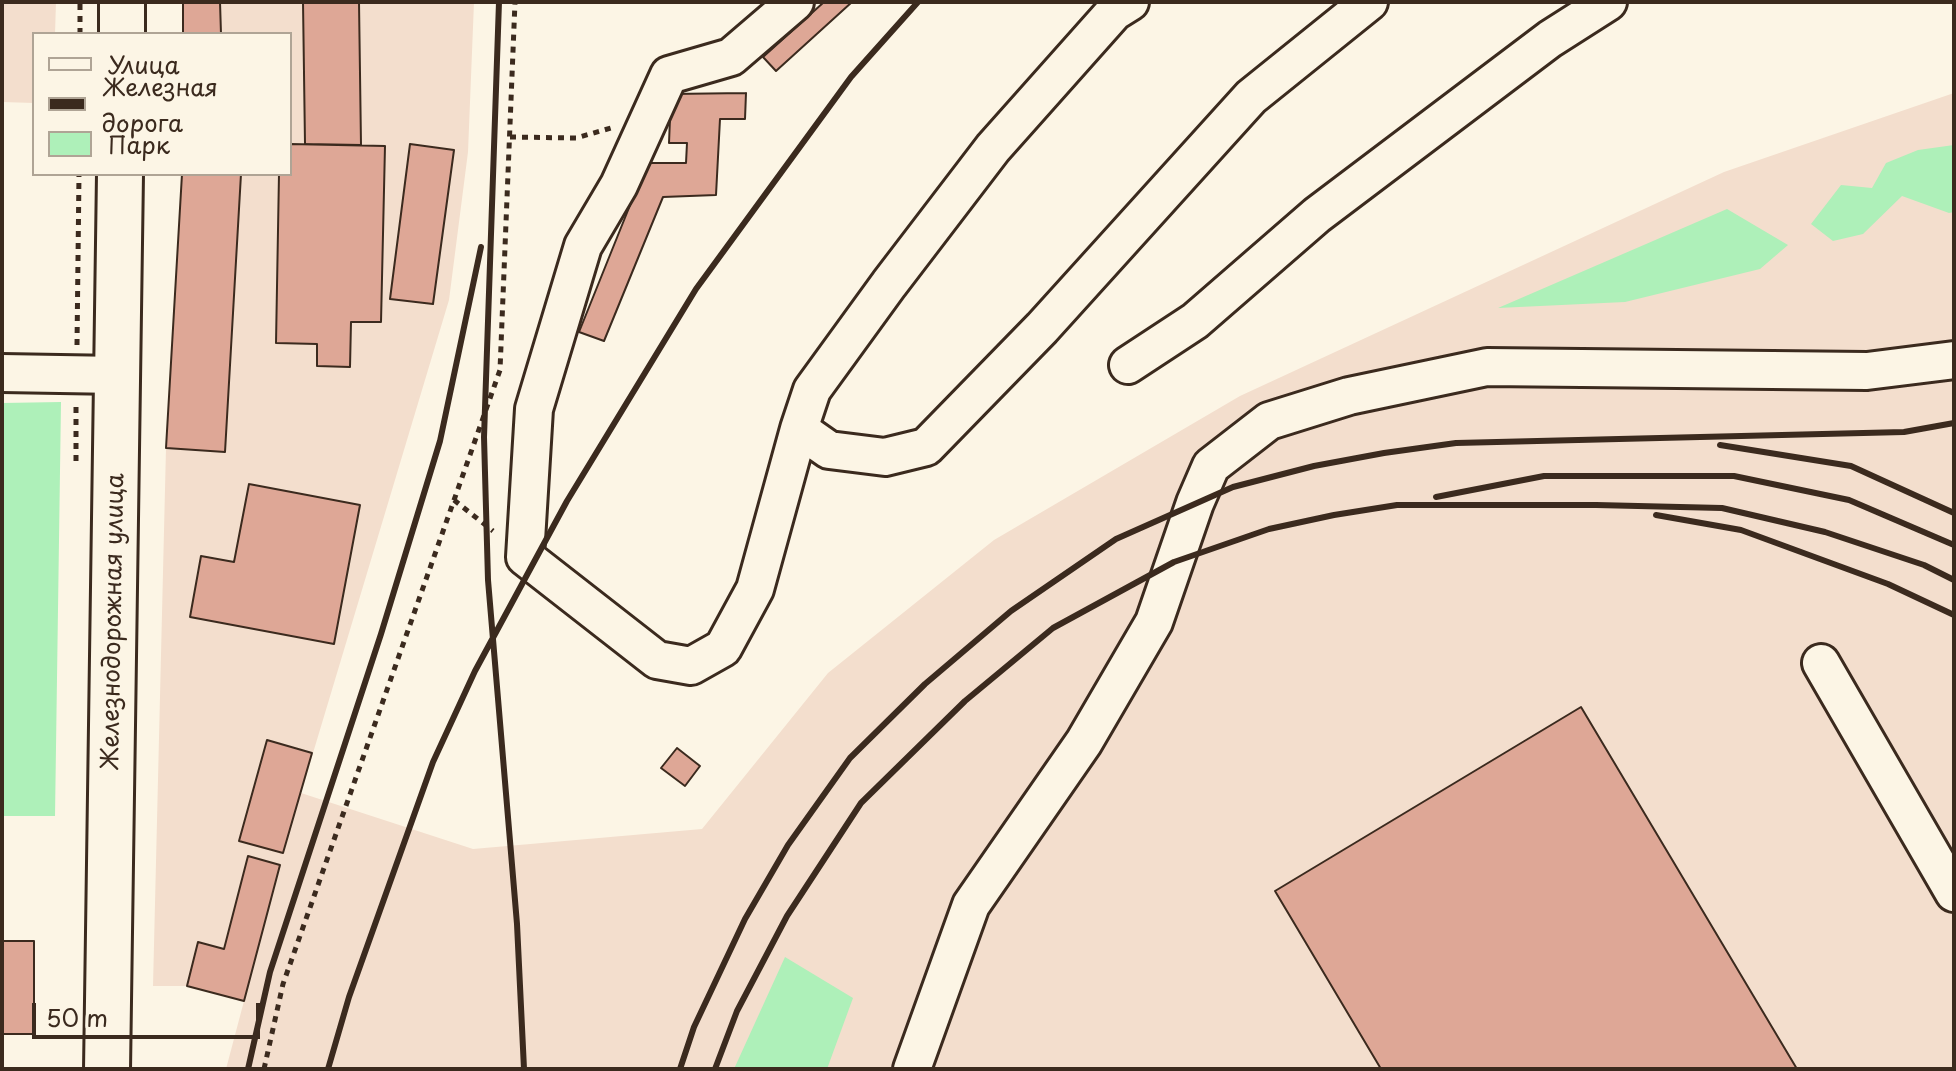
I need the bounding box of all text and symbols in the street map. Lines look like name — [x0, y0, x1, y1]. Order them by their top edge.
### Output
legend — [32, 32, 292, 176]
text: Улица — [108, 46, 180, 82]
text: Железная дорога — [102, 68, 218, 140]
text: Парк — [108, 126, 170, 162]
street label: Железнодорожная улица — [97, 473, 131, 771]
scale bar — [36, 987, 264, 1037]
text: 50 m — [46, 999, 108, 1035]

